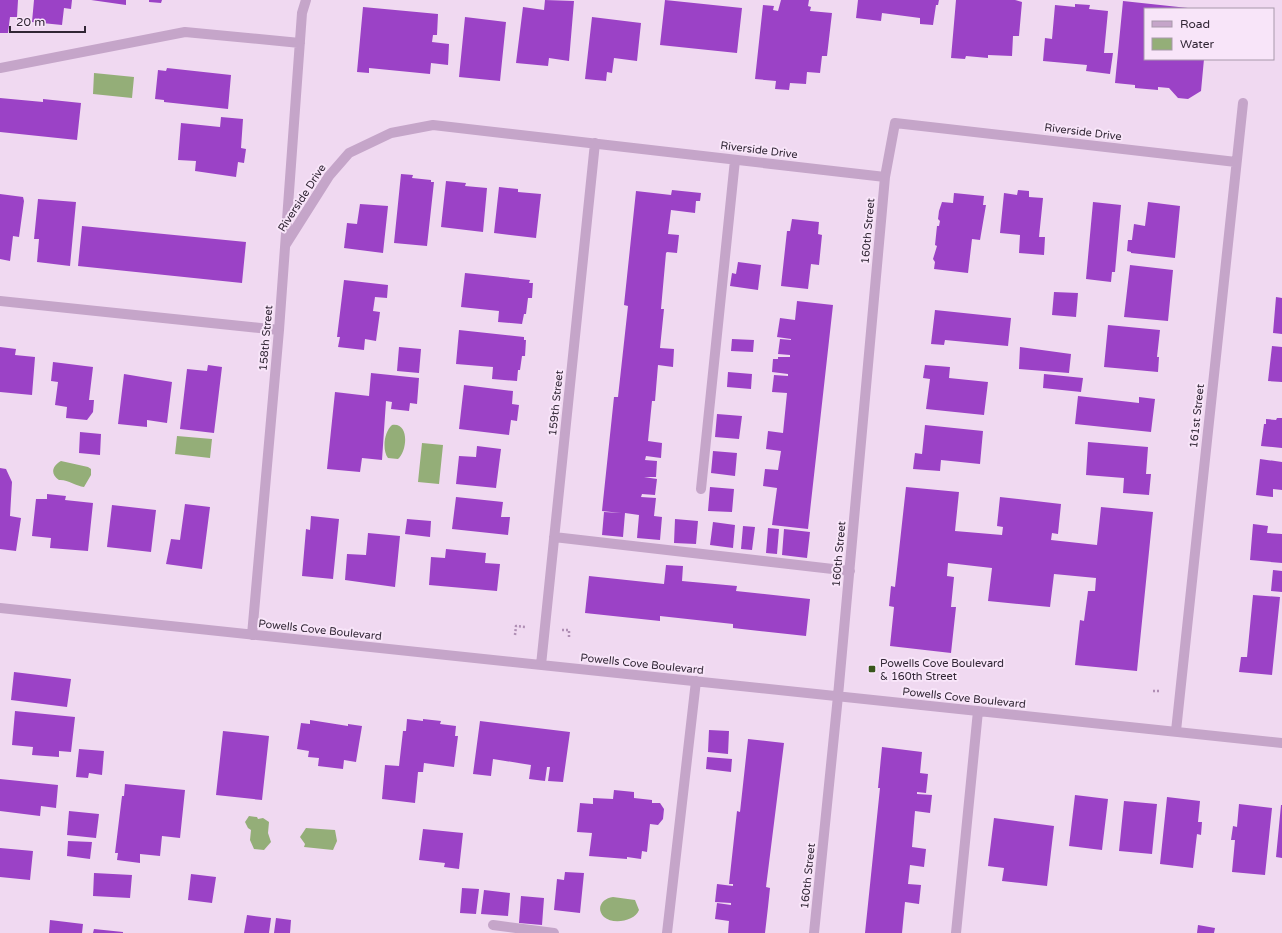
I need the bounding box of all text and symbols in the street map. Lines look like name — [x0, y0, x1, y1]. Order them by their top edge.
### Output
scale bar — [10, 8, 85, 34]
legend — [1144, 8, 1274, 60]
text: 20 m — [16, 15, 45, 29]
text: Road — [1180, 17, 1210, 31]
text: Water — [1180, 37, 1215, 51]
street label: Riverside Drive — [1044, 121, 1122, 143]
street label: Riverside Drive — [720, 139, 798, 161]
street label: Riverside Drive — [275, 162, 329, 234]
street label: 160th Street — [859, 198, 877, 264]
street label: 158th Street — [257, 305, 275, 371]
street label: 159th Street — [546, 370, 566, 436]
street label: 161st Street — [1187, 383, 1207, 449]
street label: 160th Street — [830, 521, 848, 587]
street label: Powells Cove Boulevard — [258, 617, 382, 643]
street label: Powells Cove Boulevard — [580, 651, 704, 677]
place label: Powells Cove Boulevard & 160th Street — [880, 657, 1004, 683]
marker: Powells Cove Boulevard & 160th Street — [867, 664, 877, 674]
street label: Powells Cove Boulevard — [902, 685, 1026, 711]
street label: 160th Street — [798, 843, 818, 909]

